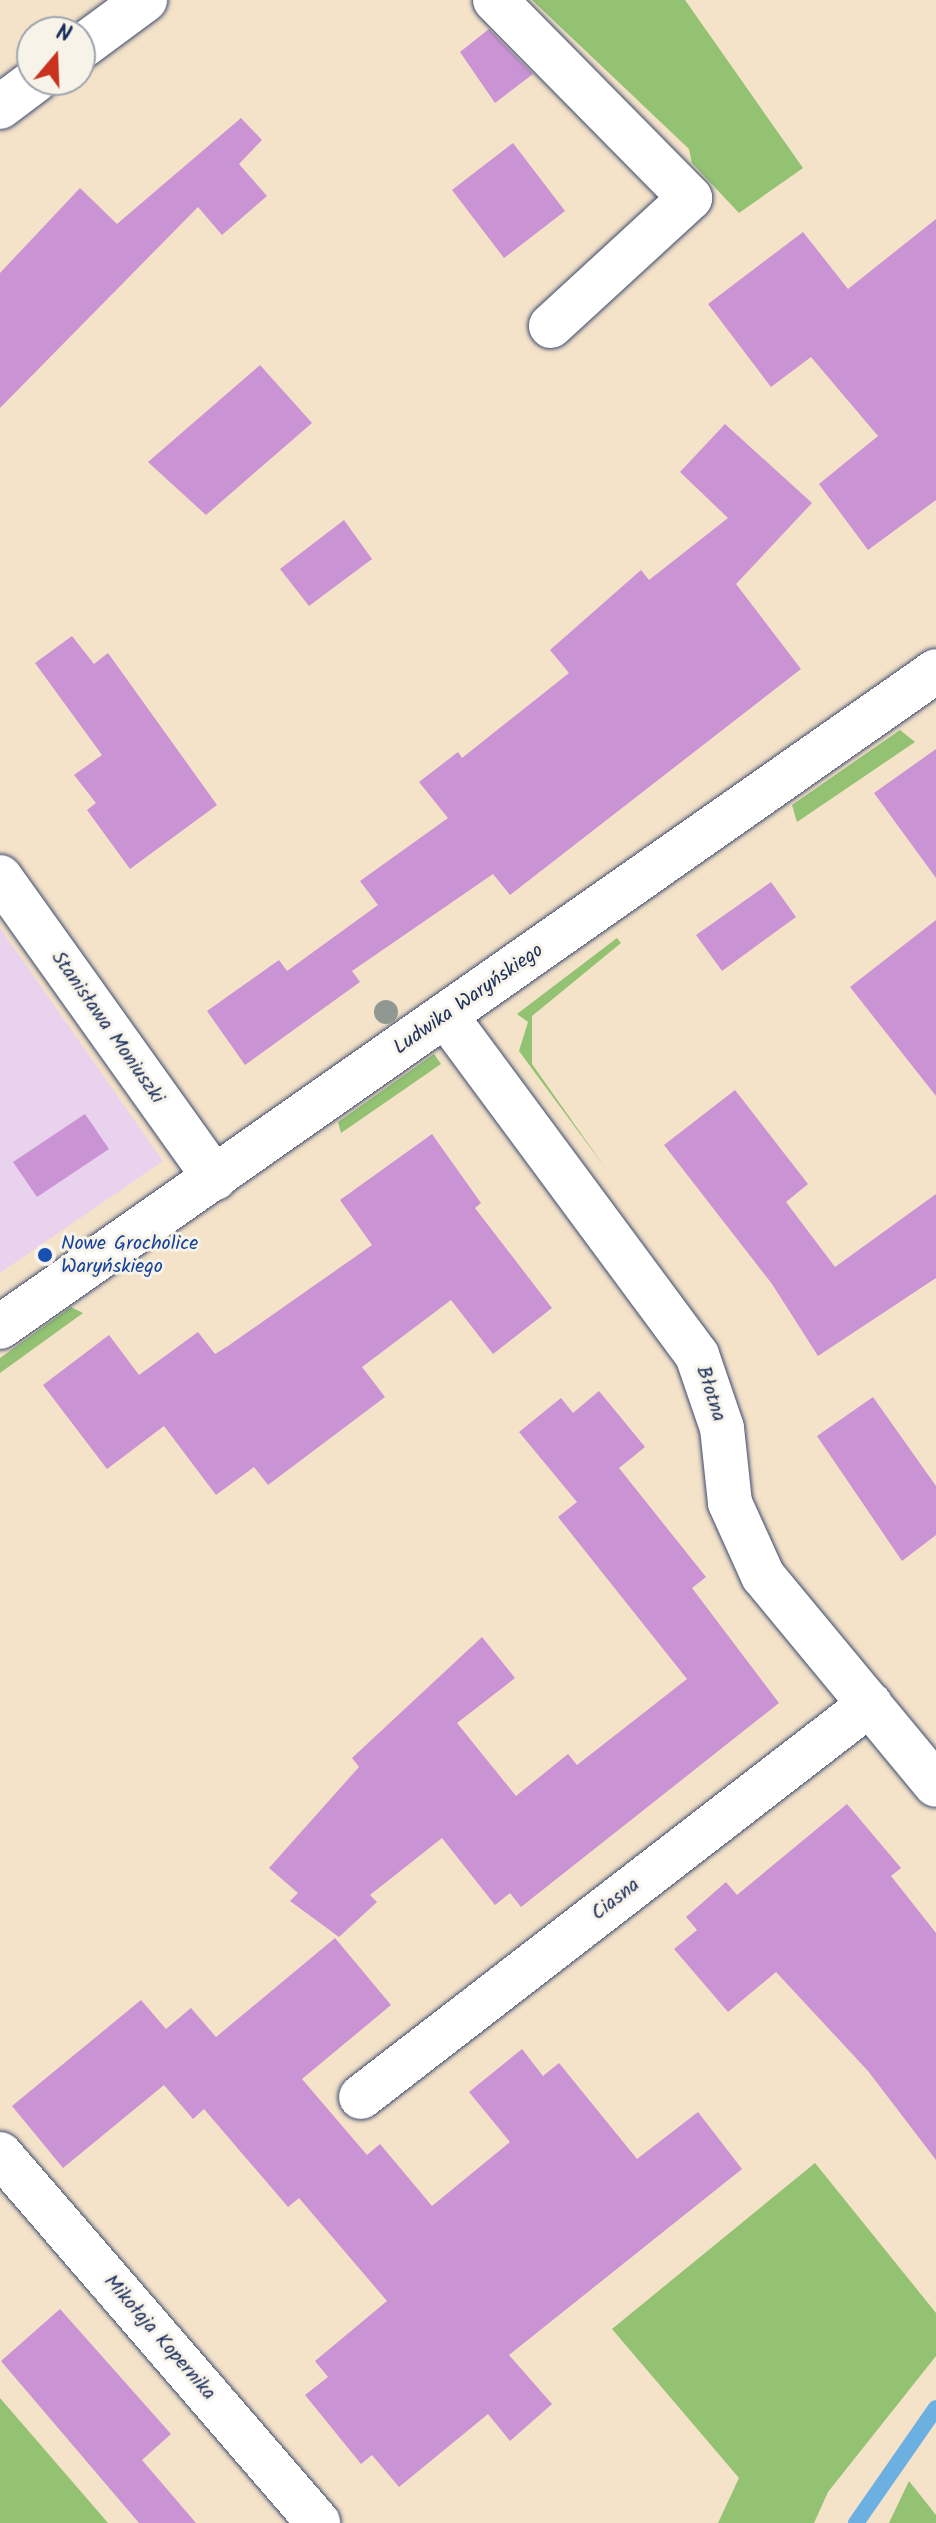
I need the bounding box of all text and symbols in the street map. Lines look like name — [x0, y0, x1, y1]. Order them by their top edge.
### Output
north arrow — [16, 16, 96, 96]
text: N — [51, 16, 76, 54]
street label: Ludwika Waryńskiego — [389, 939, 549, 1061]
street label: Stanisława Moniuszki — [45, 947, 169, 1109]
place label: Nowe Grocholice Waryńskiego — [61, 1232, 198, 1279]
marker: Nowe Grocholice Waryńskiego — [36, 1246, 54, 1264]
street label: Błotna — [690, 1363, 730, 1425]
street label: Ciasna — [587, 1874, 645, 1926]
street label: Mikołaja Kopernika — [98, 2270, 220, 2406]

